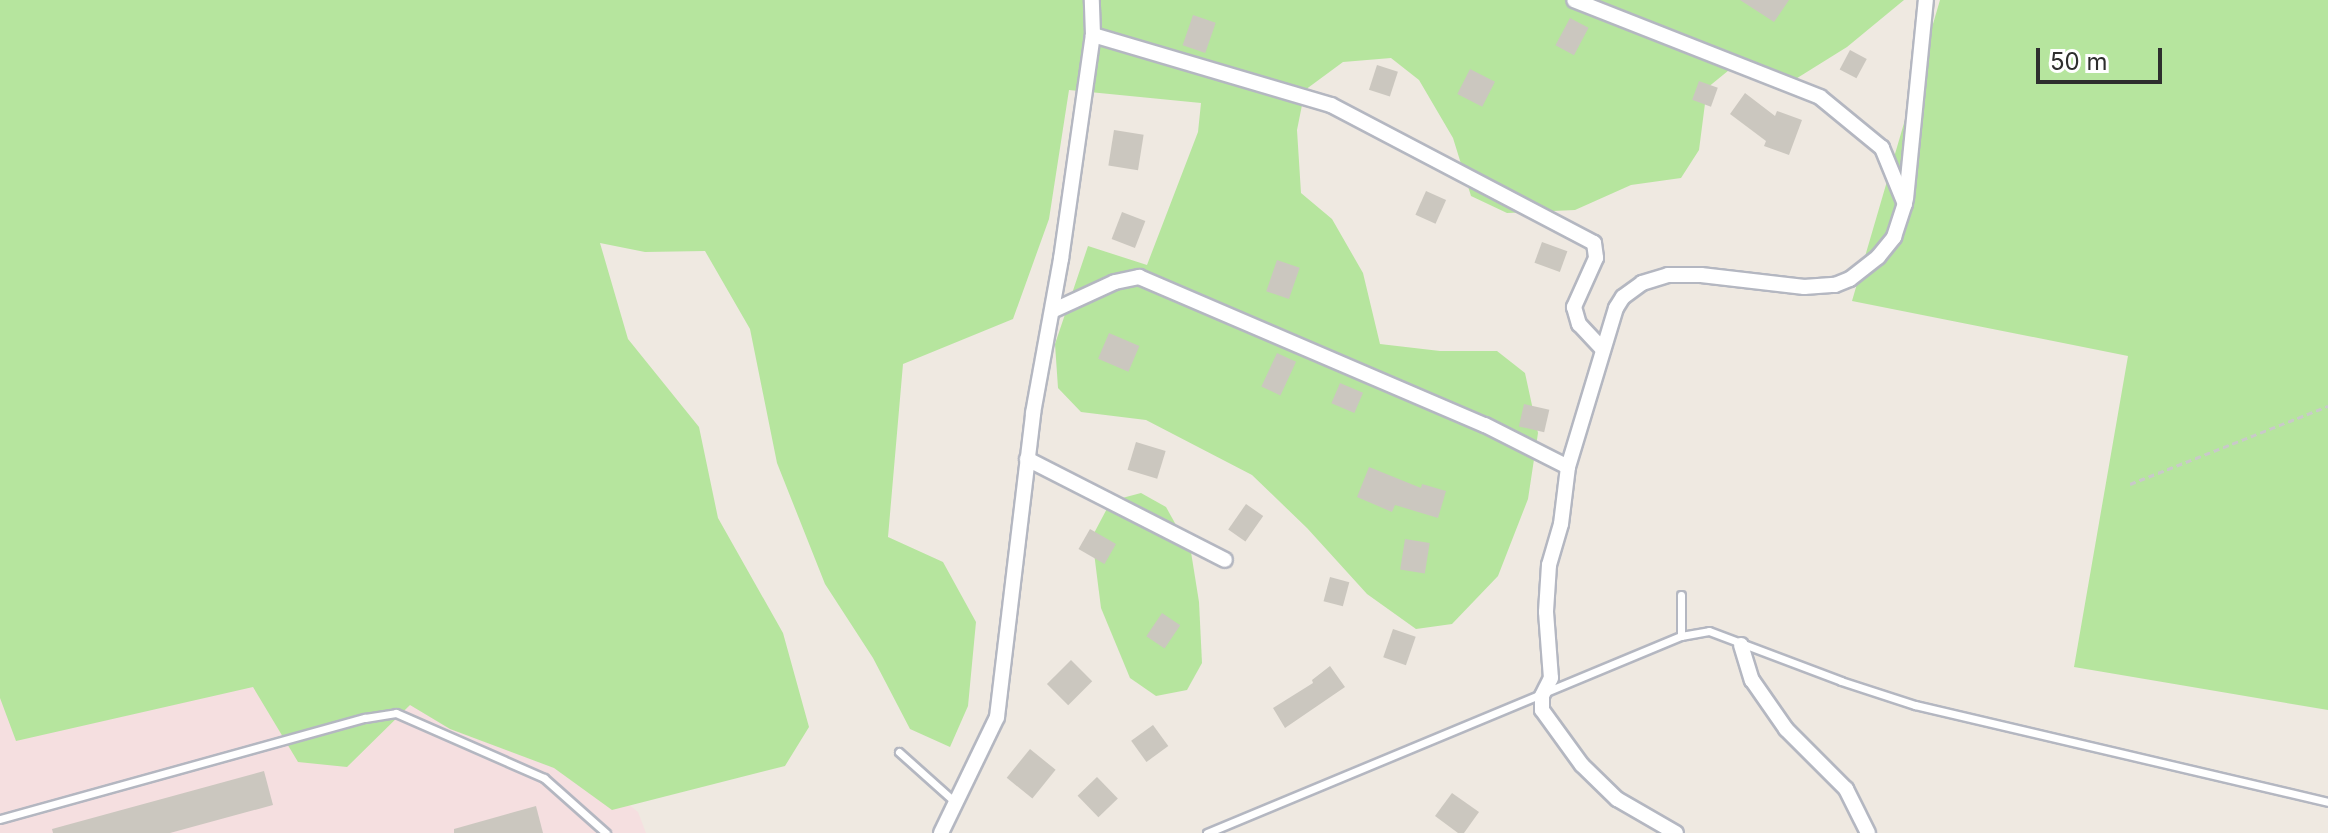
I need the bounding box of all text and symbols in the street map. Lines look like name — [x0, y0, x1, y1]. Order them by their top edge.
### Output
scale bar — [2040, 32, 2166, 82]
text: 50 m — [2050, 47, 2108, 76]

